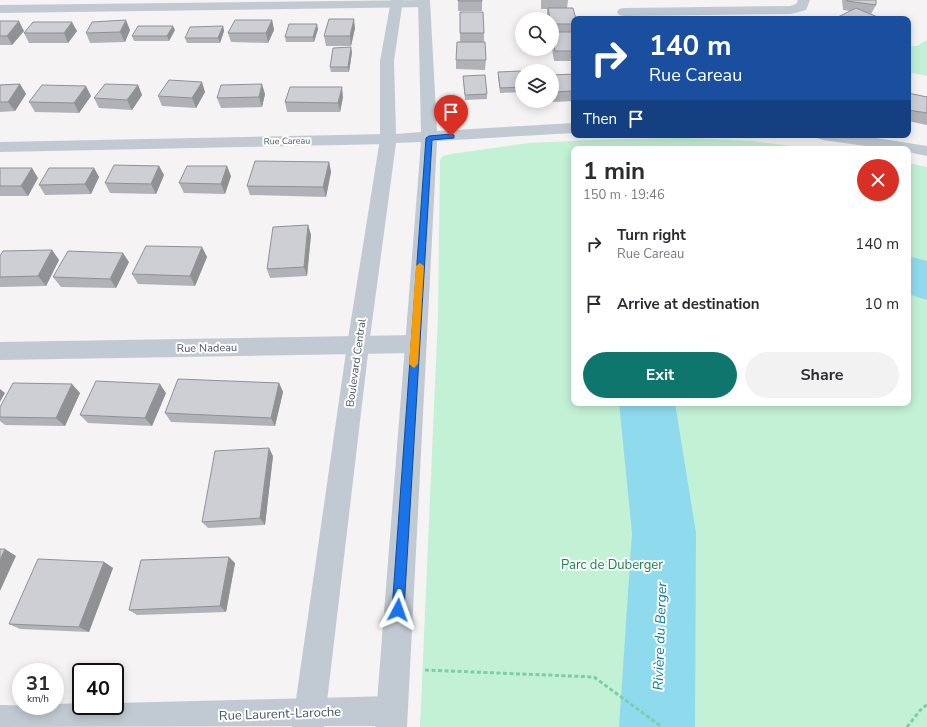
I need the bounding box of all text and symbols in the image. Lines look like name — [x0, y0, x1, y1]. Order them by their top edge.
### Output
map controls — [515, 12, 559, 108]
button: search — [515, 12, 559, 56]
text: 140 m — [649, 27, 732, 65]
icon: right — [583, 32, 635, 84]
text: Rue Careau — [649, 63, 742, 87]
button: layers — [515, 64, 559, 108]
pin — [434, 95, 468, 136]
icon: arrive — [440, 101, 462, 123]
icon: arrive — [625, 108, 647, 130]
text: Then — [583, 109, 617, 129]
street label: Rue Careau — [264, 135, 310, 147]
text: 1 min — [583, 155, 645, 187]
button: close — [857, 159, 899, 201]
text: 150 m · 19:46 — [583, 186, 665, 204]
text: Turn right — [617, 225, 686, 245]
icon: right — [583, 233, 605, 255]
text: 140 m — [855, 234, 899, 254]
text: Rue Careau — [617, 245, 684, 263]
icon: arrive — [583, 293, 605, 315]
text: Arrive at destination — [617, 294, 760, 314]
text: 10 m — [864, 294, 899, 314]
street label: Boulevard Central — [342, 317, 370, 408]
street label: Rue Nadeau — [177, 340, 237, 356]
button: Exit — [583, 352, 737, 398]
button: Share — [745, 352, 899, 398]
park label: Parc de Duberger — [561, 556, 663, 574]
water label: Rivière du Berger — [649, 580, 671, 691]
position arrow — [377, 589, 419, 631]
speed limit sign: 40 — [72, 663, 124, 715]
text: 31 — [26, 670, 50, 697]
text: km/h — [27, 692, 49, 706]
street label: Rue Laurent-Laroche — [219, 703, 342, 725]

